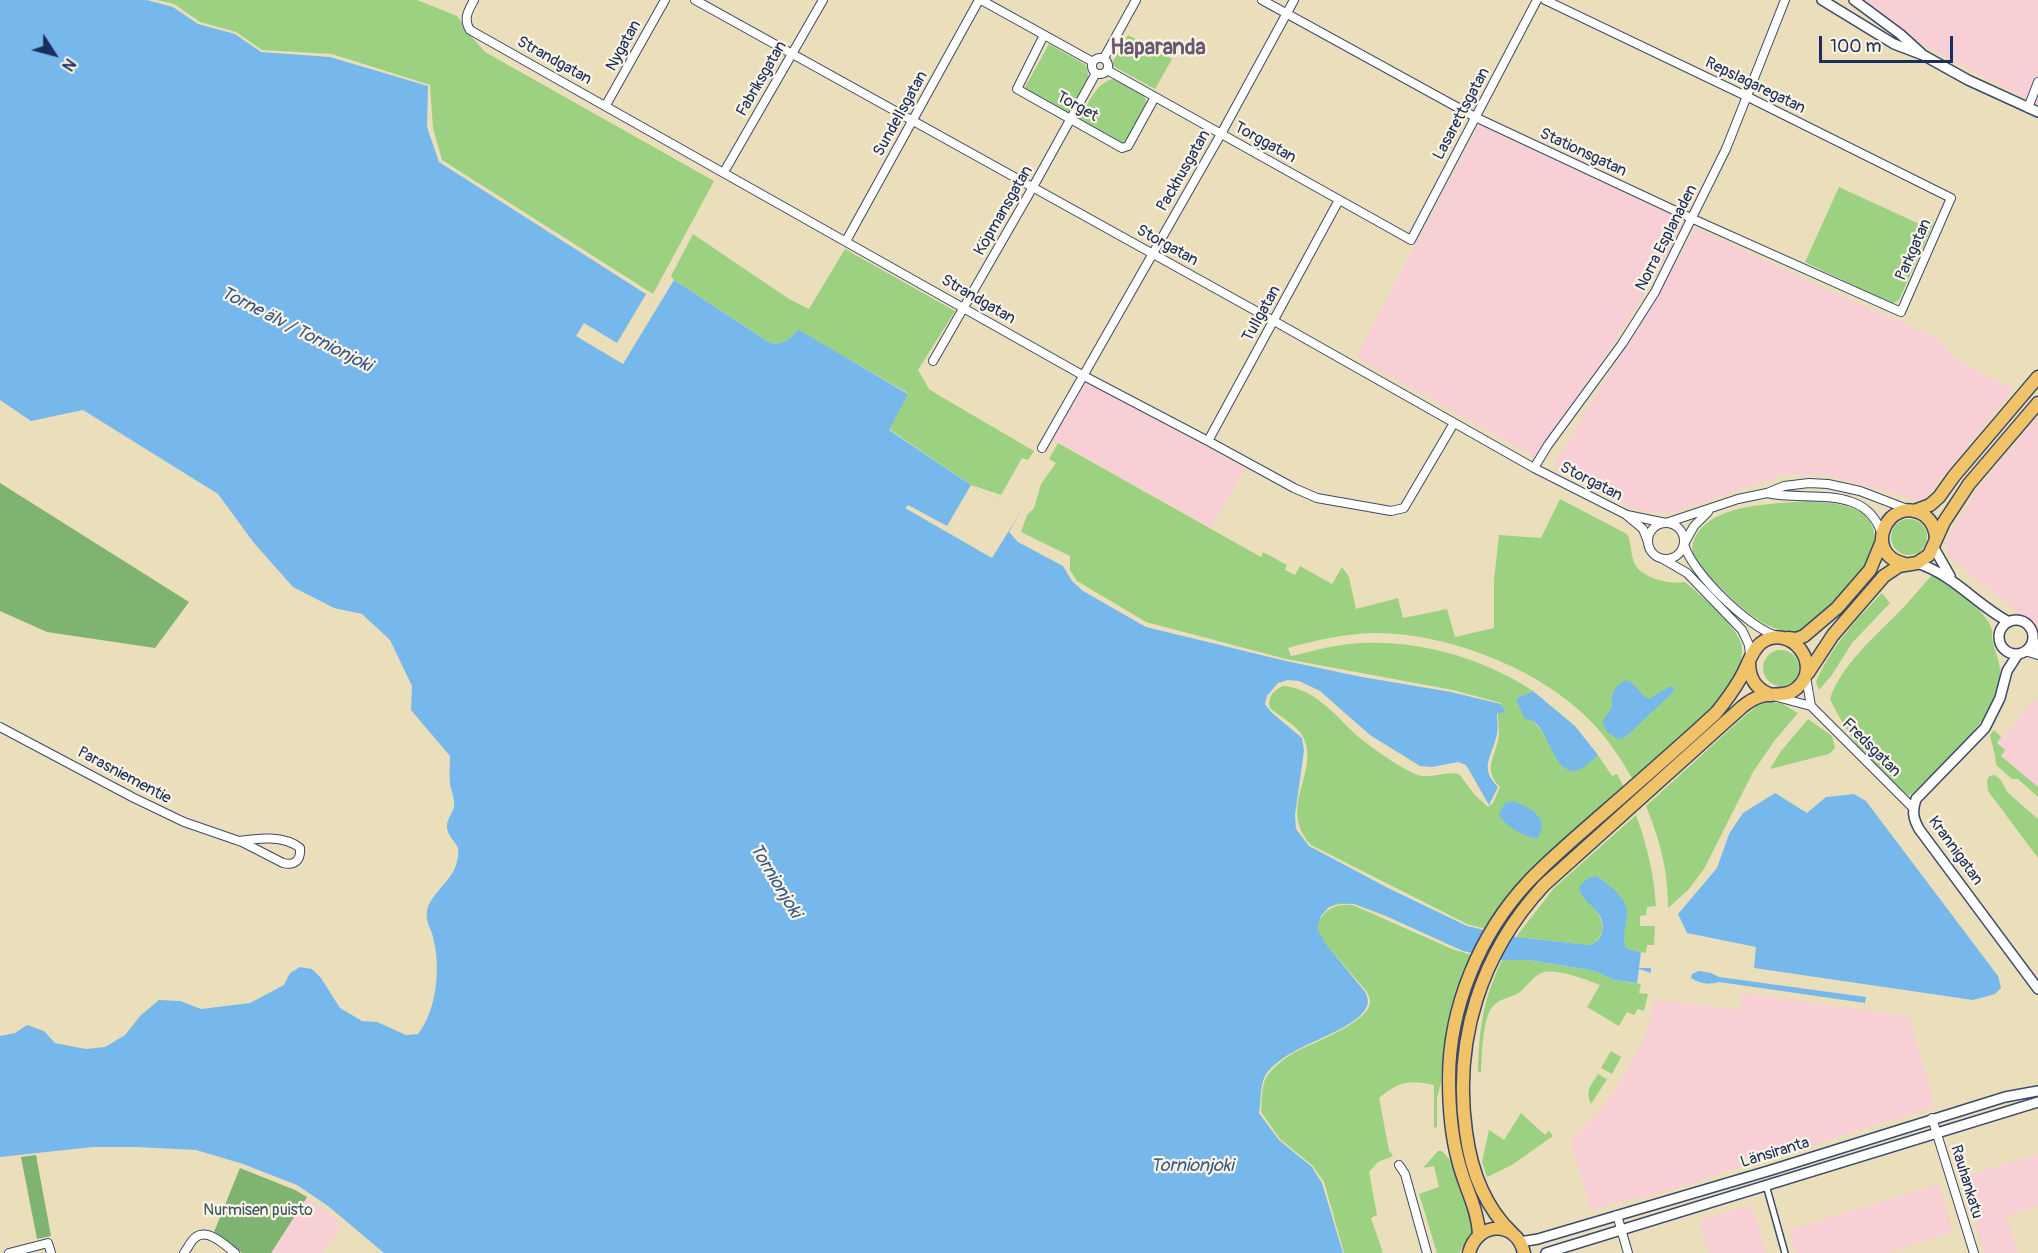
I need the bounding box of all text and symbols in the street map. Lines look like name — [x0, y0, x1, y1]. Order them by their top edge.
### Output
street label: Nygatan — [602, 17, 646, 75]
north arrow — [24, 24, 84, 84]
scale bar — [1822, 24, 1956, 62]
street label: Strandgatan — [513, 33, 595, 89]
district label: Haparanda — [1110, 35, 1206, 61]
text: 100 m — [1830, 35, 1882, 58]
street label: Fabriksgatan — [733, 38, 791, 120]
street label: Repslagaregatan — [1702, 53, 1808, 119]
text: N — [57, 54, 80, 75]
street label: Lasarettsgatan — [1430, 65, 1494, 163]
street label: Sundellsgatan — [870, 68, 932, 160]
street label: Torget — [1053, 88, 1101, 126]
street label: Torggatan — [1231, 118, 1299, 168]
street label: Stationsgatan — [1536, 124, 1630, 182]
street label: Packhusgatan — [1153, 127, 1215, 215]
street label: Köpmansgatan — [971, 163, 1037, 259]
street label: Norra Esplanaden — [1632, 182, 1702, 294]
street label: Parkgatan — [1892, 216, 1936, 284]
street label: Storgatan — [1133, 221, 1201, 271]
street label: Strandgatan — [937, 271, 1019, 329]
street label: Tullgatan — [1239, 282, 1285, 346]
water label: Torne älv / Tornionjoki — [217, 283, 375, 377]
street label: Storgatan — [1557, 458, 1625, 506]
street label: Fredsgatan — [1838, 715, 1904, 781]
street label: Parasniementie — [74, 743, 174, 809]
street label: Krannigatan — [1924, 813, 1986, 889]
water label: Tornionjoki — [744, 840, 806, 922]
street label: Länsiranta — [1738, 1133, 1812, 1173]
street label: Rauhankatu — [1946, 1143, 1986, 1221]
water label: Tornionjoki — [1151, 1155, 1233, 1177]
park label: Nurmisen puisto — [203, 1201, 313, 1221]

